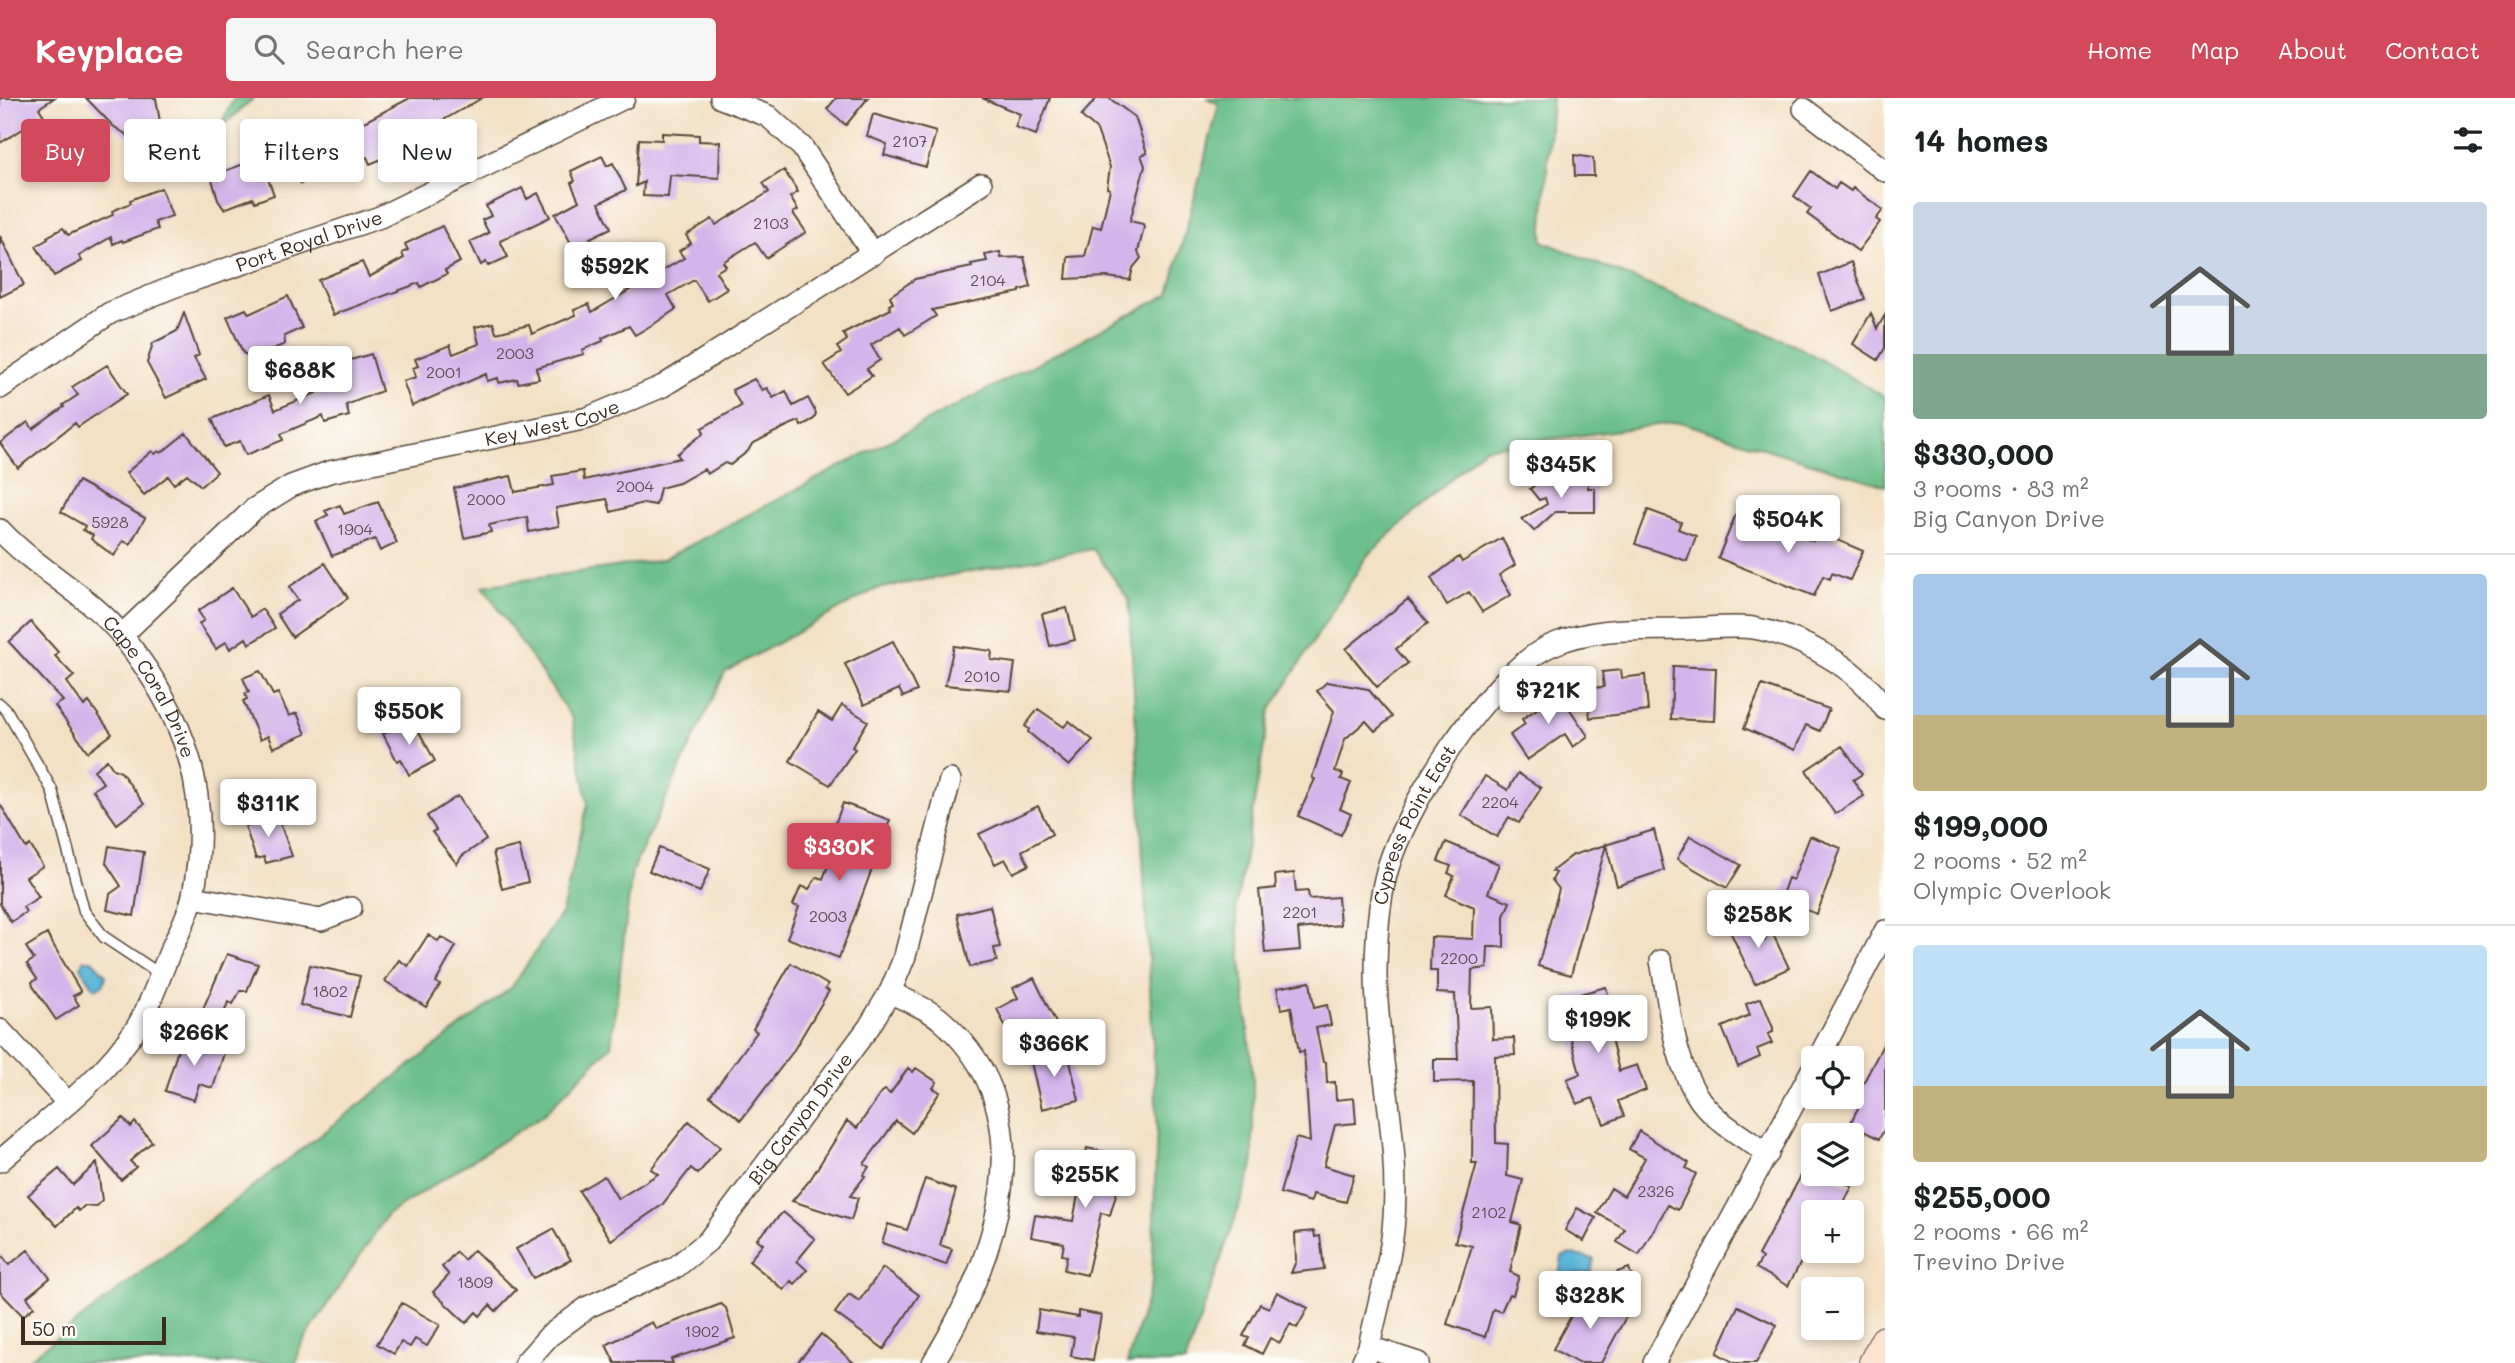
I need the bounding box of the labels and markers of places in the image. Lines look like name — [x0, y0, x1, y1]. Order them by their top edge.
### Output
pin: $592K — [566, 242, 664, 302]
pin: $688K — [251, 346, 349, 406]
pin: $345K — [1512, 440, 1610, 500]
pin: $504K — [1739, 496, 1837, 555]
pin: $721K — [1499, 666, 1597, 726]
pin: $550K — [360, 688, 458, 747]
pin: $311K — [219, 780, 317, 839]
pin: $330K — [790, 824, 888, 883]
pin: $258K — [1709, 890, 1807, 950]
pin: $199K — [1549, 996, 1647, 1055]
pin: $266K — [145, 1009, 243, 1068]
pin: $366K — [1005, 1020, 1103, 1079]
pin: $255K — [1036, 1150, 1134, 1210]
pin: $328K — [1541, 1272, 1639, 1331]

